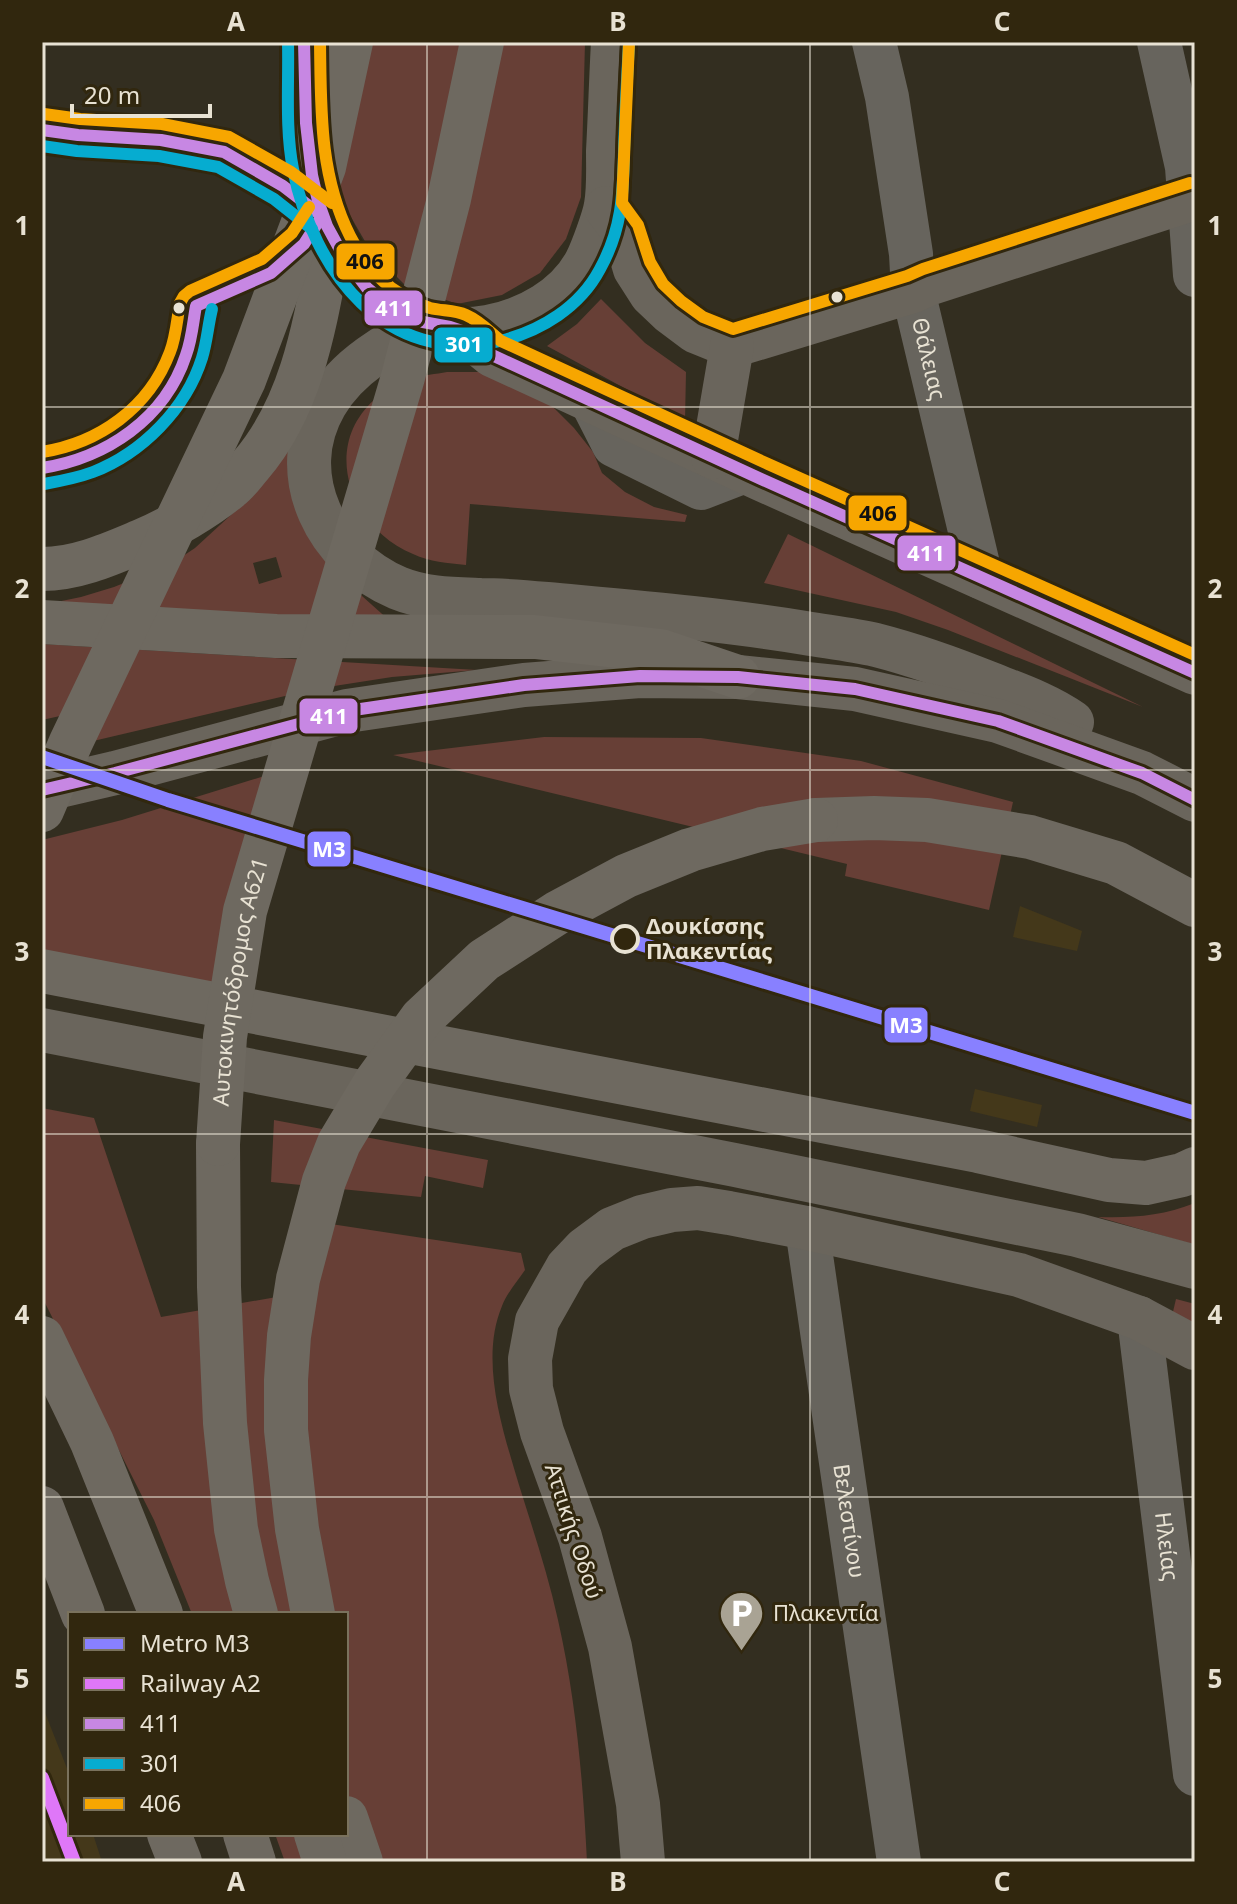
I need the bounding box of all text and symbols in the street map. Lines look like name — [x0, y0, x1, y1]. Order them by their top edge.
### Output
text: A — [227, 3, 245, 39]
text: B — [609, 3, 627, 39]
text: C — [994, 3, 1010, 39]
scale bar — [72, 68, 210, 118]
text: 20 m — [84, 78, 140, 111]
text: 1 — [15, 207, 29, 243]
text: 1 — [1208, 207, 1222, 243]
line badge: 406 — [335, 242, 396, 281]
text: 406 — [346, 245, 384, 275]
line badge: 411 — [363, 289, 424, 327]
unlabelled marker — [829, 289, 845, 305]
text: 411 — [375, 292, 413, 322]
unlabelled marker — [171, 300, 187, 316]
street label: Θάλειας — [906, 314, 954, 403]
line badge: 301 — [433, 326, 494, 364]
text: 301 — [445, 328, 483, 358]
line badge: 406 — [847, 494, 908, 532]
text: 406 — [859, 497, 897, 527]
line badge: 411 — [896, 534, 957, 572]
text: 411 — [907, 537, 945, 567]
text: 2 — [15, 570, 30, 606]
text: 2 — [1208, 570, 1223, 606]
line badge: 411 — [298, 697, 359, 735]
text: 411 — [310, 700, 348, 730]
line badge: Μ3 — [306, 830, 352, 868]
text: Μ3 — [312, 833, 346, 863]
street label: Αυτοκινητόδρομος Α621 — [205, 853, 274, 1107]
place label: Δουκίσσης Πλακεντίας — [646, 910, 772, 965]
marker: Δουκίσσης Πλακεντίας — [611, 925, 639, 953]
text: 3 — [15, 933, 29, 969]
text: 3 — [1208, 933, 1222, 969]
line badge: Μ3 — [883, 1006, 929, 1044]
text: Μ3 — [889, 1009, 923, 1039]
text: 4 — [15, 1296, 30, 1332]
text: 4 — [1208, 1296, 1223, 1332]
street label: Αττικής Οδού — [539, 1459, 611, 1602]
street label: Βελεστίνου — [827, 1462, 874, 1580]
street label: Ηλείας — [1149, 1510, 1187, 1582]
parking icon: Πλακεντία — [718, 1589, 766, 1652]
place label: Πλακεντία — [773, 1597, 879, 1627]
legend — [68, 1612, 348, 1836]
text: Metro Μ3 — [140, 1626, 250, 1659]
text: 5 — [15, 1660, 29, 1696]
text: 5 — [1208, 1660, 1222, 1696]
text: Railway A2 — [140, 1666, 261, 1699]
text: 411 — [140, 1706, 181, 1739]
text: 301 — [140, 1746, 181, 1779]
text: 406 — [140, 1786, 181, 1819]
text: A — [227, 1863, 245, 1899]
text: B — [609, 1863, 627, 1899]
text: C — [994, 1863, 1010, 1899]

